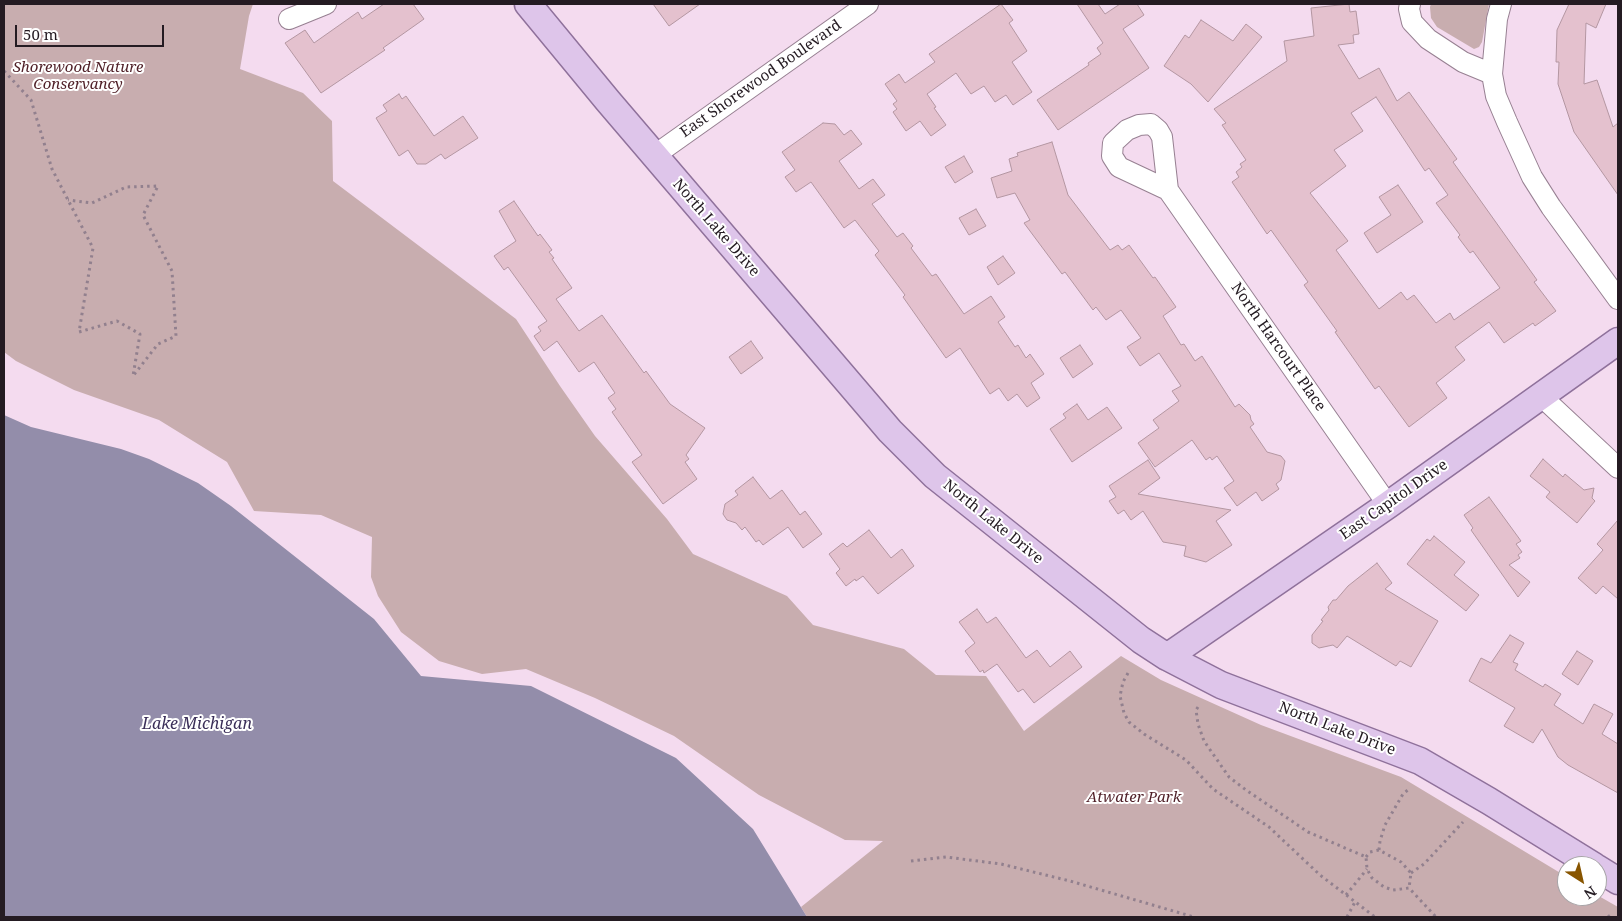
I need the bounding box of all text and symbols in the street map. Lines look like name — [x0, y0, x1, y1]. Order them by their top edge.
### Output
scale bar — [18, 15, 166, 47]
street label: East Shorewood Boulevard — [677, 16, 845, 142]
text: 50 m — [23, 24, 58, 44]
park label: Shorewood Nature Conservancy — [13, 59, 143, 94]
street label: North Lake Drive — [669, 175, 763, 281]
street label: North Harcourt Place — [1227, 279, 1329, 415]
street label: East Capitol Drive — [1337, 456, 1451, 544]
street label: North Lake Drive — [939, 476, 1047, 568]
street label: North Lake Drive — [1276, 698, 1398, 760]
water label: Lake Michigan — [142, 714, 252, 734]
park label: Atwater Park — [1087, 789, 1181, 807]
north arrow — [1557, 856, 1607, 906]
text: N — [1580, 882, 1600, 904]

